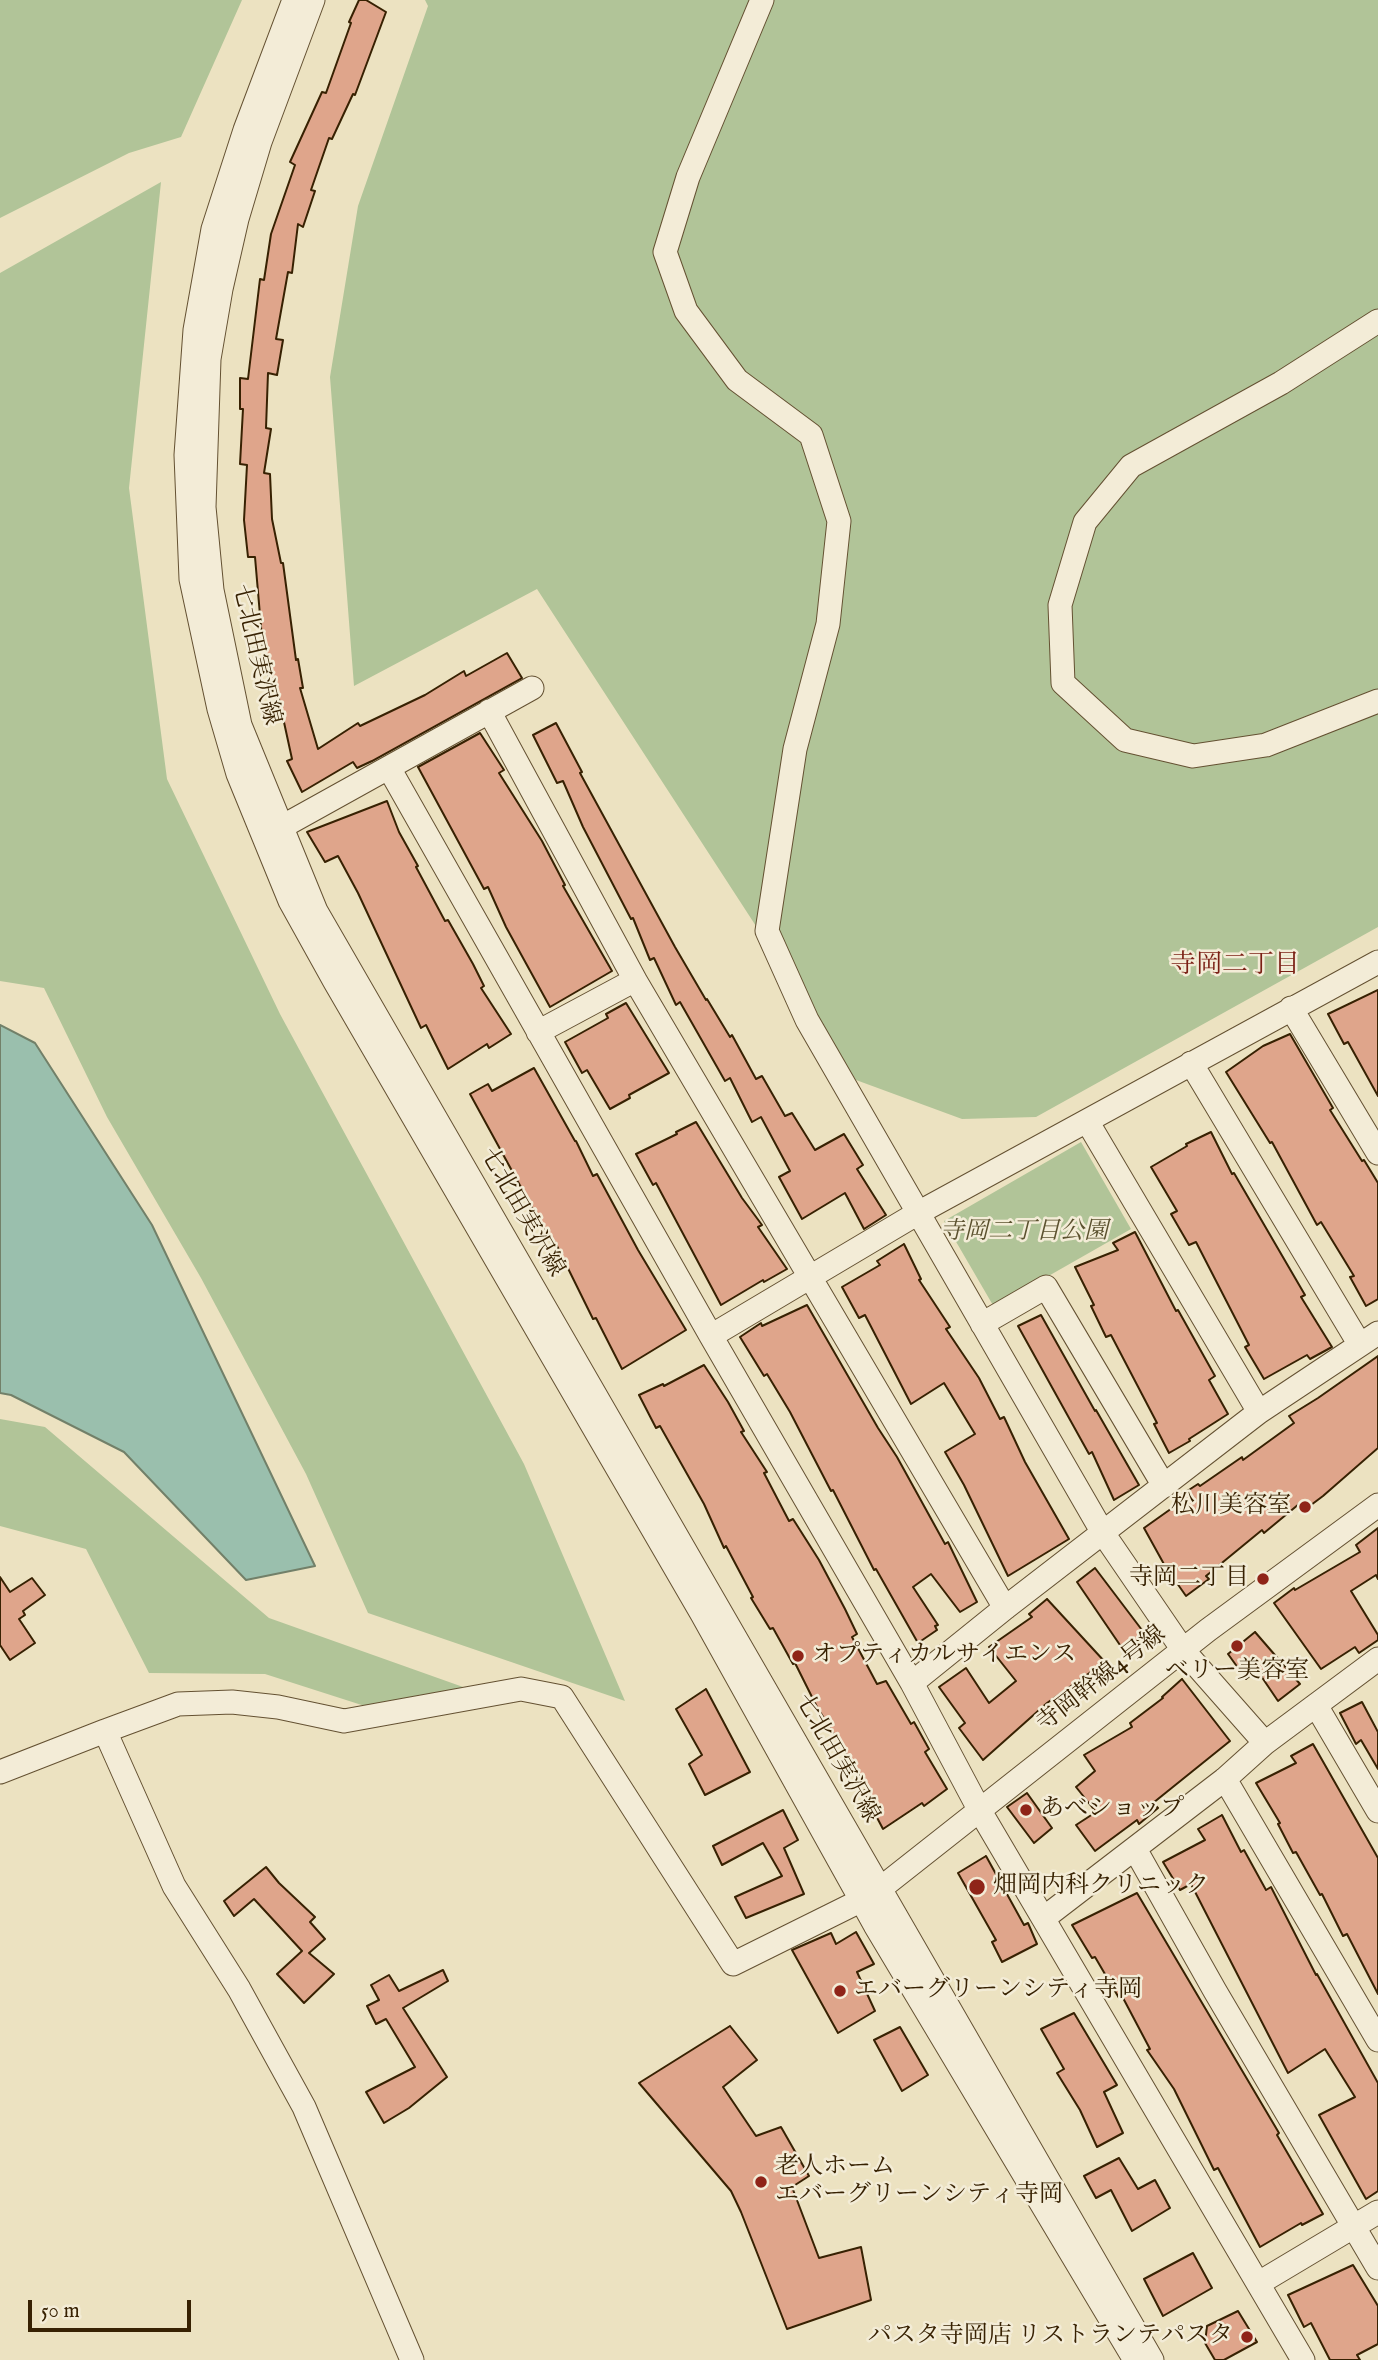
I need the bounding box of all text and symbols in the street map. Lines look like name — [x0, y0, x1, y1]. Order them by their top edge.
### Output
street label: 七北田実沢線 — [225, 582, 285, 728]
district label: 寺岡二丁目 — [1170, 951, 1300, 983]
street label: 七北田実沢線 — [473, 1143, 569, 1283]
park label: 寺岡二丁目公園 — [940, 1219, 1108, 1247]
place label: 松川美容室 — [1171, 1493, 1291, 1521]
marker: 松川美容室 — [1297, 1499, 1313, 1515]
place label: 寺岡二丁目 — [1129, 1565, 1249, 1593]
marker: 寺岡二丁目 — [1255, 1571, 1271, 1587]
street label: 寺岡幹線4号線 — [1032, 1621, 1172, 1739]
marker: ベリー美容室 — [1229, 1638, 1245, 1654]
place label: オプティカルサイエンス — [812, 1642, 1076, 1670]
marker: オプティカルサイエンス — [790, 1648, 806, 1664]
place label: ベリー美容室 — [1165, 1658, 1309, 1686]
street label: 七北田実沢線 — [788, 1689, 884, 1829]
place label: あべショップ — [1040, 1796, 1184, 1824]
marker: あべショップ — [1018, 1802, 1034, 1818]
place label: 畑岡内科クリニック — [993, 1873, 1209, 1901]
marker: 畑岡内科クリニック — [967, 1877, 987, 1897]
place label: エバーグリーンシティ寺岡 — [854, 1977, 1142, 2005]
marker: エバーグリーンシティ寺岡 — [832, 1983, 848, 1999]
place label: 老人ホーム エバーグリーンシティ寺岡 — [775, 2154, 1063, 2210]
marker: 老人ホーム エバーグリーンシティ寺岡 — [753, 2174, 769, 2190]
scale bar — [32, 2286, 194, 2330]
text: 50 m — [41, 2298, 80, 2325]
place label: パスタ寺岡店 リストランテパスタ — [868, 2323, 1233, 2351]
marker: パスタ寺岡店 リストランテパスタ — [1239, 2329, 1255, 2345]

